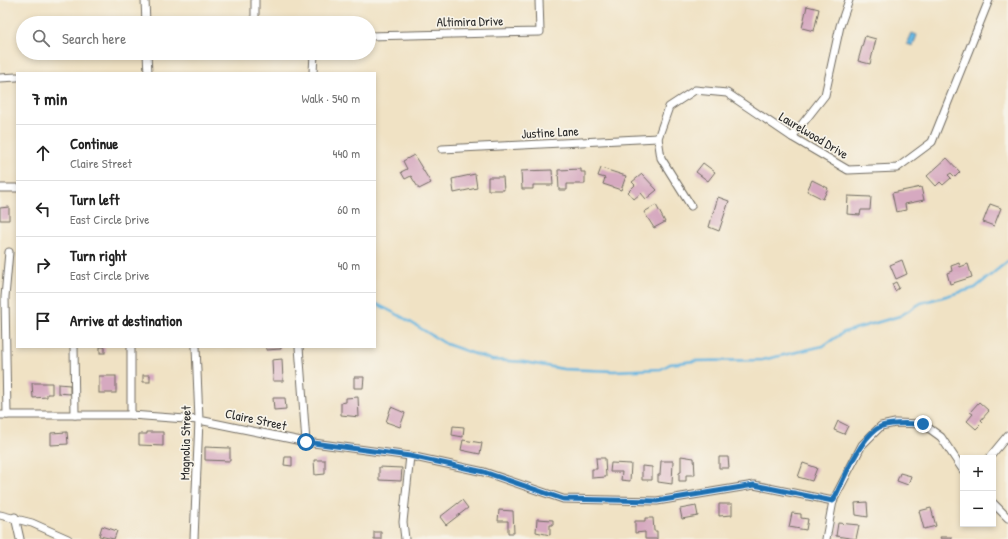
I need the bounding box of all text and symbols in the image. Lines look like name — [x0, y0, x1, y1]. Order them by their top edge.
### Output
street label: Altimira Drive — [437, 11, 503, 31]
search box — [16, 16, 376, 60]
icon: search — [30, 27, 52, 49]
text: Search here — [62, 28, 126, 49]
text: 7 min — [32, 87, 67, 110]
text: Walk · 540 m — [301, 89, 360, 107]
street label: Laurelwood Drive — [776, 107, 852, 163]
street label: Justine Lane — [521, 122, 579, 142]
text: Continue — [70, 133, 118, 154]
icon: ahead — [32, 142, 54, 164]
text: 440 m — [333, 144, 360, 162]
text: Claire Street — [70, 154, 132, 172]
text: Turn left — [70, 189, 120, 210]
icon: left — [32, 198, 54, 220]
text: 60 m — [337, 200, 360, 218]
text: East Circle Drive — [70, 210, 149, 228]
text: Turn right — [70, 245, 126, 266]
icon: right — [32, 254, 54, 276]
text: 40 m — [337, 256, 360, 274]
text: East Circle Drive — [70, 266, 149, 284]
icon: arrive — [32, 310, 54, 332]
text: Arrive at destination — [70, 310, 182, 331]
street label: Claire Street — [224, 404, 289, 434]
street label: Magnolia Street — [175, 405, 195, 480]
route end — [914, 415, 932, 433]
route start — [297, 433, 315, 451]
map controls — [960, 455, 996, 527]
button: + — [960, 455, 996, 491]
button: − — [960, 491, 996, 527]

